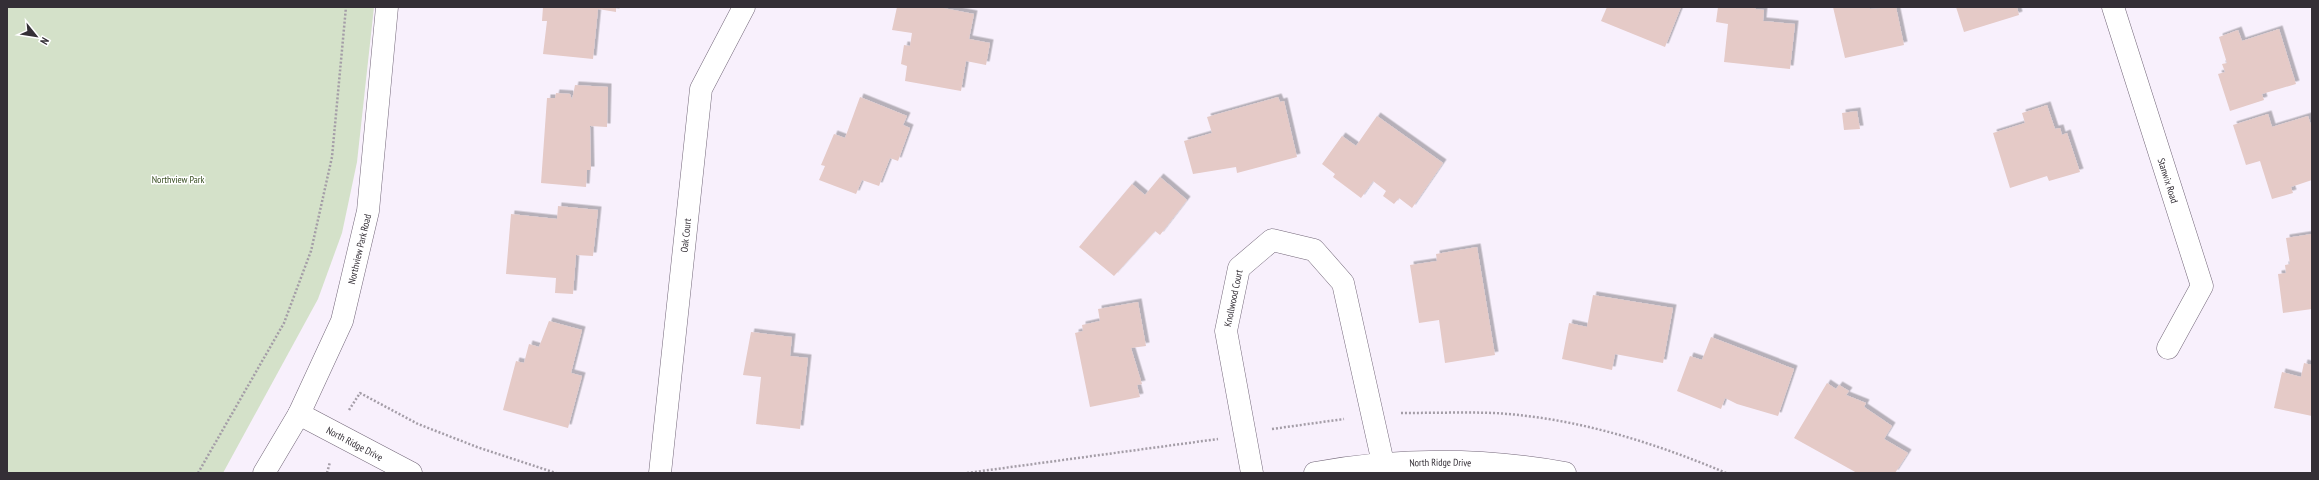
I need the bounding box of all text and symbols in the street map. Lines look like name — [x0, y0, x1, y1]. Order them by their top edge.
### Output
north arrow — [16, 16, 56, 56]
text: N — [37, 35, 52, 47]
street label: Stanwix Road — [2155, 156, 2181, 205]
park label: Northview Park — [152, 173, 204, 186]
street label: Northview Park Road — [345, 213, 374, 286]
street label: Oak Court — [678, 218, 694, 253]
street label: Knollwood Court — [1221, 268, 1246, 328]
street label: North Ridge Drive — [324, 424, 385, 464]
street label: North Ridge Drive — [1409, 456, 1472, 469]

